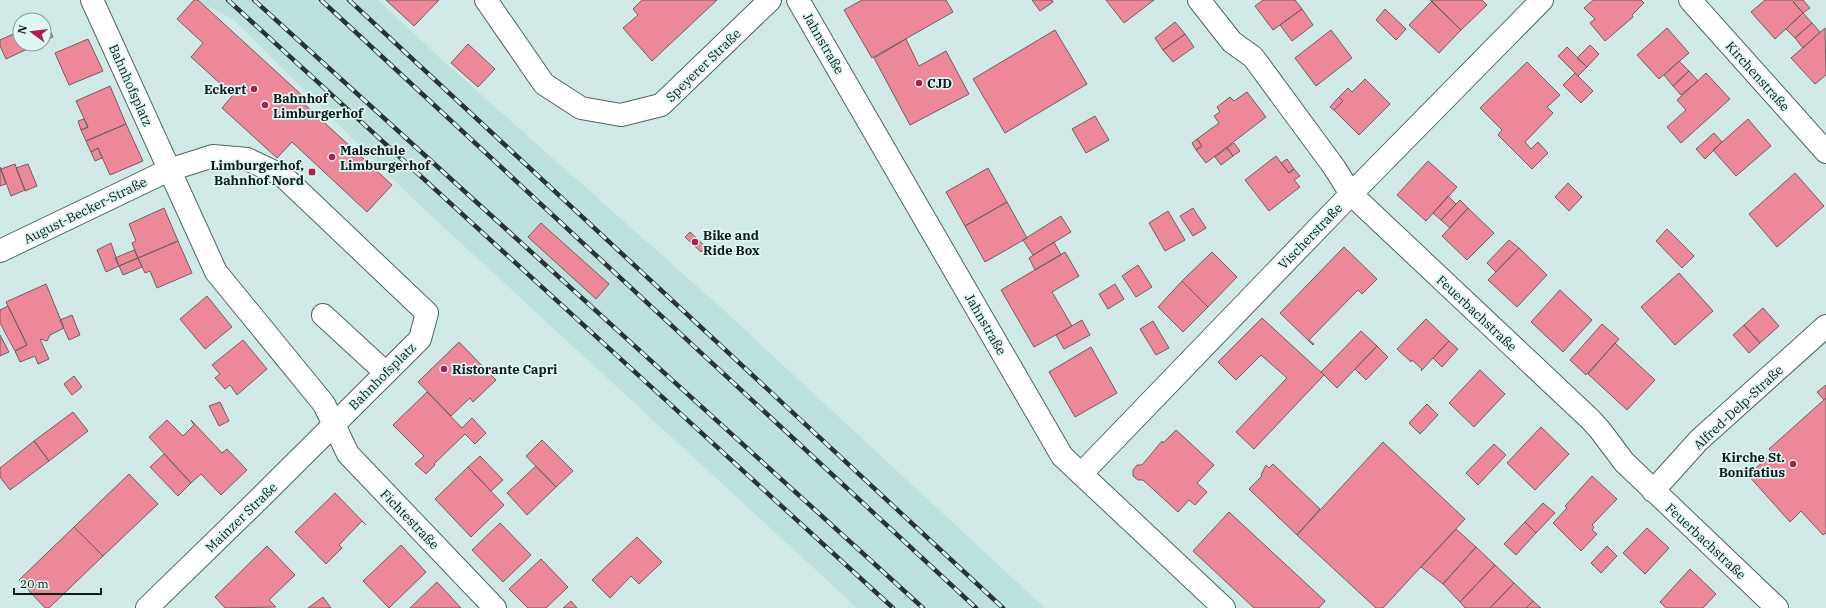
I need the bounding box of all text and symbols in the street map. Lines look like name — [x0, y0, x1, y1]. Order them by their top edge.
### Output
street label: Jahnstraße — [799, 9, 848, 77]
north arrow — [12, 12, 52, 52]
text: N — [14, 23, 30, 35]
street label: Speyerer Straße — [662, 25, 745, 106]
street label: Kirchenstraße — [1722, 38, 1793, 115]
street label: Bahnhofsplatz — [105, 41, 156, 129]
place label: CJD — [927, 75, 952, 92]
marker: CJD — [914, 78, 924, 88]
place label: Eckert — [204, 81, 246, 98]
marker: Eckert — [249, 84, 259, 94]
place label: Bahnhof Limburgerhof — [273, 90, 364, 122]
marker: Bahnhof Limburgerhof — [260, 100, 270, 110]
place label: Malschule Limburgerhof — [340, 142, 431, 174]
marker: Malschule Limburgerhof — [327, 152, 337, 162]
place label: Limburgerhof, Bahnhof Nord — [211, 157, 304, 189]
marker: Limburgerhof, Bahnhof Nord — [307, 167, 317, 177]
street label: August-Becker-Straße — [21, 173, 150, 248]
street label: Vischerstraße — [1275, 200, 1346, 273]
place label: Bike and Ride Box — [703, 227, 760, 259]
marker: Bike and Ride Box — [690, 237, 700, 247]
street label: Feuerbachstraße — [1433, 272, 1521, 355]
street label: Jahnstraße — [961, 290, 1010, 358]
street label: Bahnhofsplatz — [345, 339, 420, 414]
place label: Ristorante Capri — [452, 361, 558, 378]
street label: Alfred-Delp-Straße — [1690, 361, 1787, 453]
marker: Ristorante Capri — [439, 364, 449, 374]
place label: Kirche St. Bonifatius — [1719, 449, 1785, 481]
marker: Kirche St. Bonifatius — [1788, 459, 1798, 469]
street label: Mainzer Straße — [202, 479, 281, 556]
street label: Fichtestraße — [377, 486, 443, 553]
street label: Feuerbachstraße — [1662, 500, 1750, 583]
scale bar — [14, 570, 101, 596]
text: 20 m — [20, 576, 49, 591]

